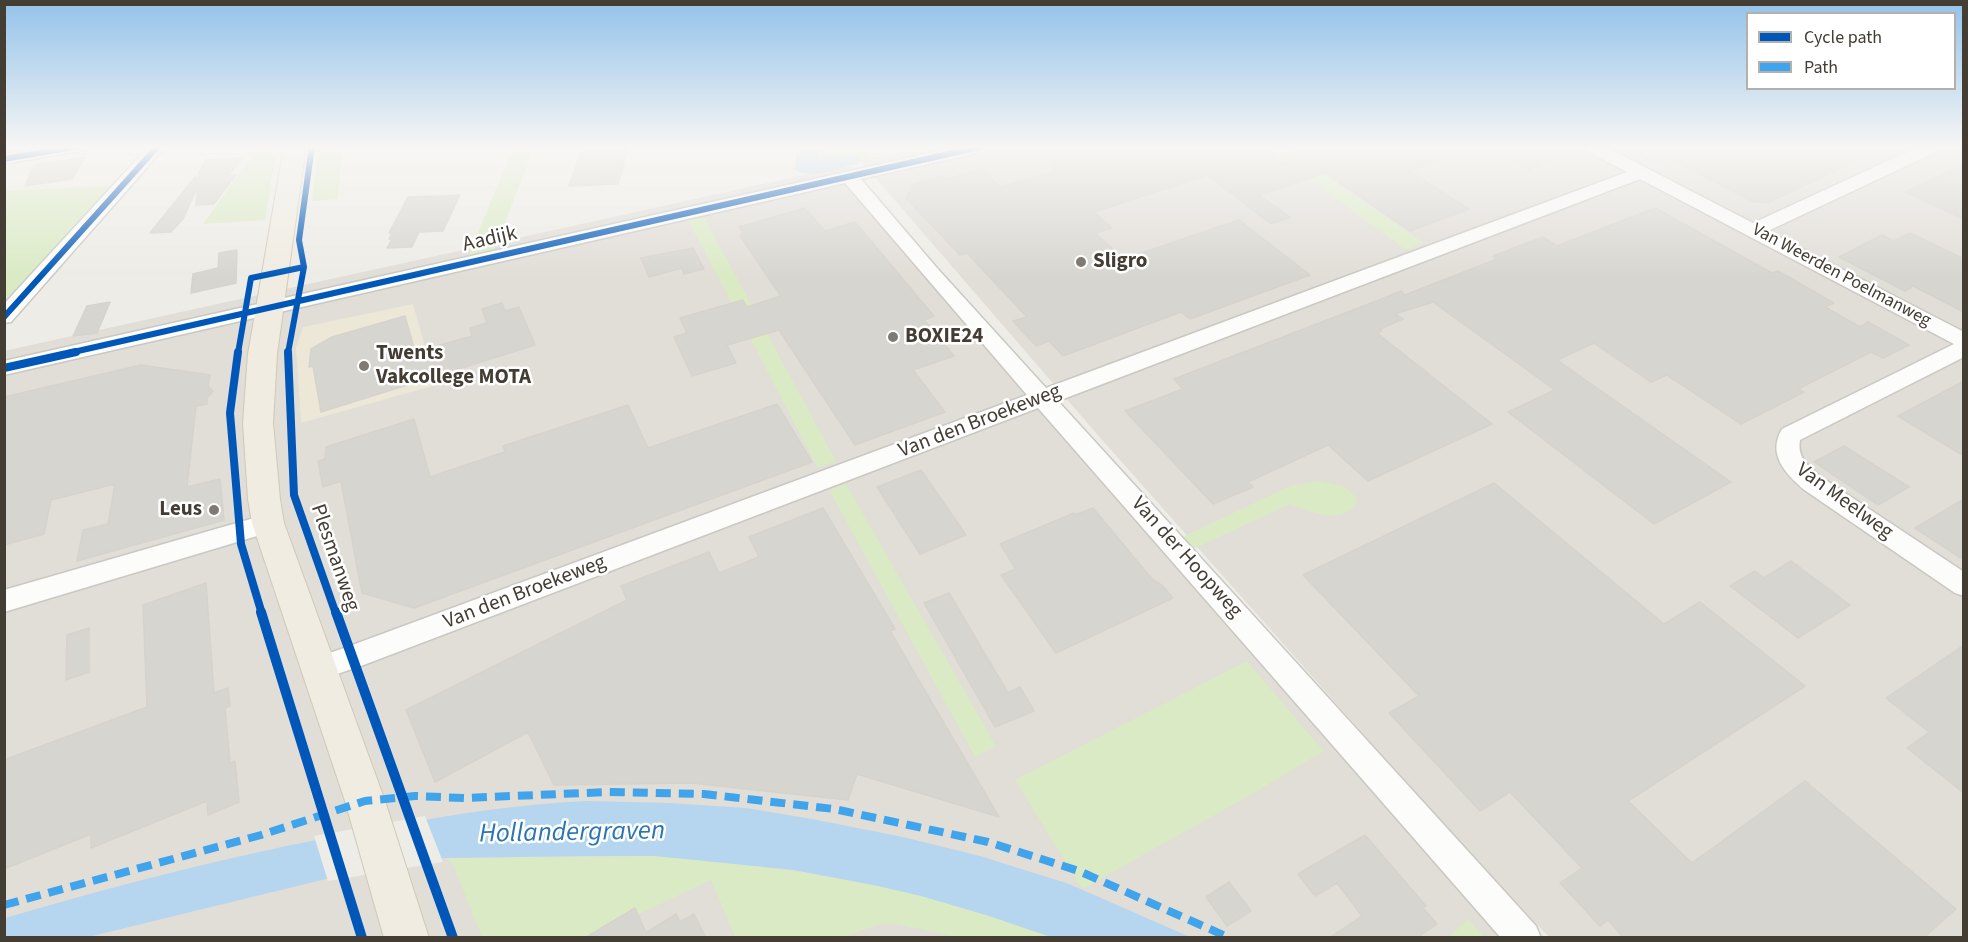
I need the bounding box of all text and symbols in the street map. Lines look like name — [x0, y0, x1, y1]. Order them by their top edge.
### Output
legend — [1746, 12, 1956, 90]
text: Cycle path — [1804, 25, 1882, 50]
text: Path — [1804, 55, 1838, 80]
street label: Van Weerden Poelmanweg — [1748, 220, 1934, 332]
street label: Aadijk — [460, 222, 520, 258]
place label: Sligro — [1093, 249, 1147, 275]
marker: Sligro — [1074, 255, 1088, 269]
place label: BOXIE24 — [905, 324, 983, 350]
marker: BOXIE24 — [886, 330, 900, 344]
place label: Twents Vakcollege MOTA — [376, 341, 531, 391]
marker: Twents Vakcollege MOTA — [357, 359, 371, 373]
street label: Van den Broekeweg — [895, 379, 1065, 465]
street label: Van Meelweg — [1791, 458, 1897, 546]
street label: Van der Hoopweg — [1125, 492, 1247, 624]
place label: Leus — [159, 497, 202, 523]
street label: Plesmanweg — [304, 501, 364, 615]
marker: Leus — [207, 503, 221, 517]
street label: Van den Broekeweg — [440, 550, 610, 636]
water label: Hollandergraven — [479, 816, 665, 852]

